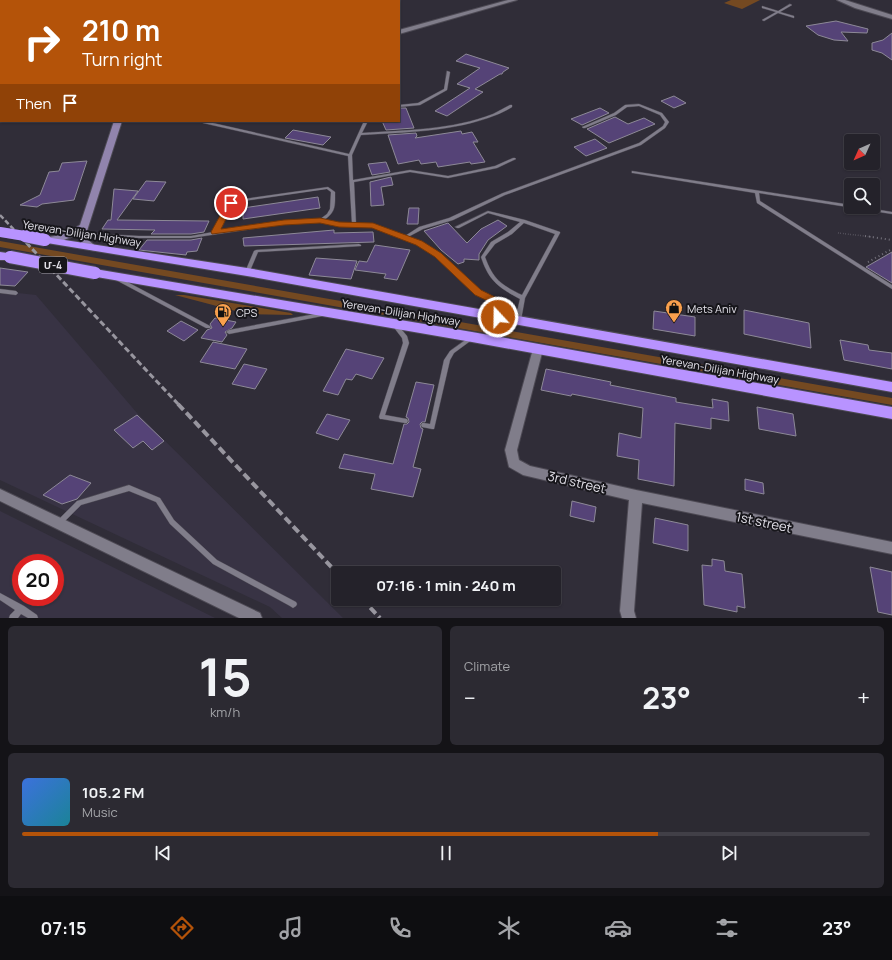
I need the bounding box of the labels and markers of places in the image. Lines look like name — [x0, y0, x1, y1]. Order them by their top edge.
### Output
pin — [214, 186, 248, 220]
shop icon: Mets Aniv — [664, 298, 684, 323]
place label: Mets Aniv — [687, 301, 737, 316]
fuel station icon: CPS — [213, 302, 233, 327]
place label: CPS — [236, 305, 258, 320]

